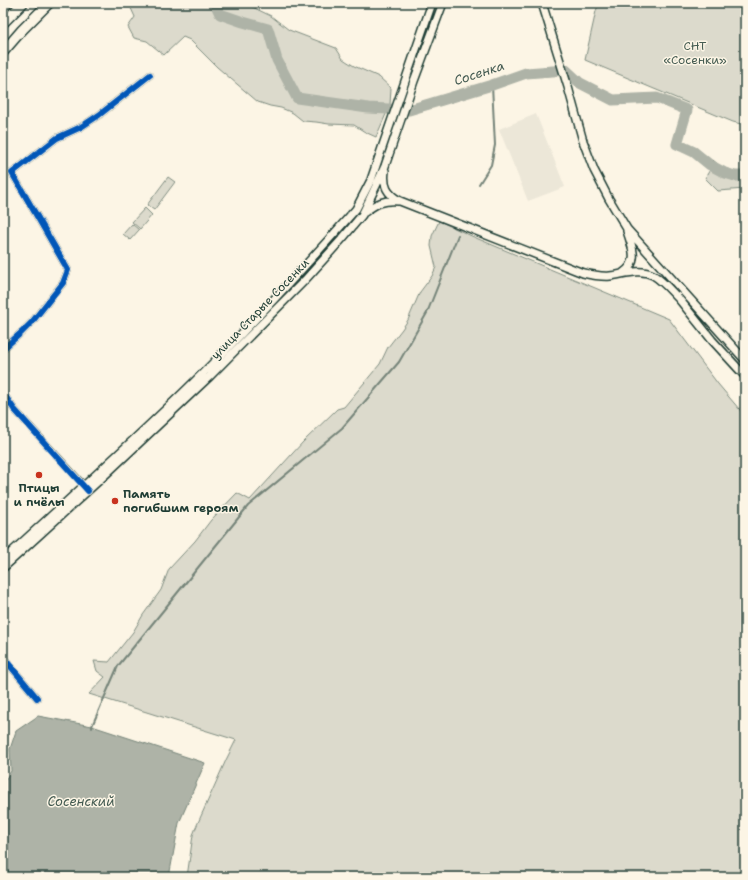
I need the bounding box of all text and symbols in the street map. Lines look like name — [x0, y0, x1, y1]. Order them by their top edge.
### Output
park label: СНТ «Сосенки» — [663, 38, 727, 68]
water label: Сосенка — [452, 57, 506, 89]
street label: улица Старые Сосенки — [208, 255, 313, 363]
marker: Птицы и пчёлы — [34, 470, 44, 480]
place label: Птицы и пчёлы — [14, 480, 65, 510]
place label: Память погибшим героям — [123, 486, 238, 516]
marker: Память погибшим героям — [110, 496, 120, 506]
water label: Сосенский — [47, 793, 115, 810]

